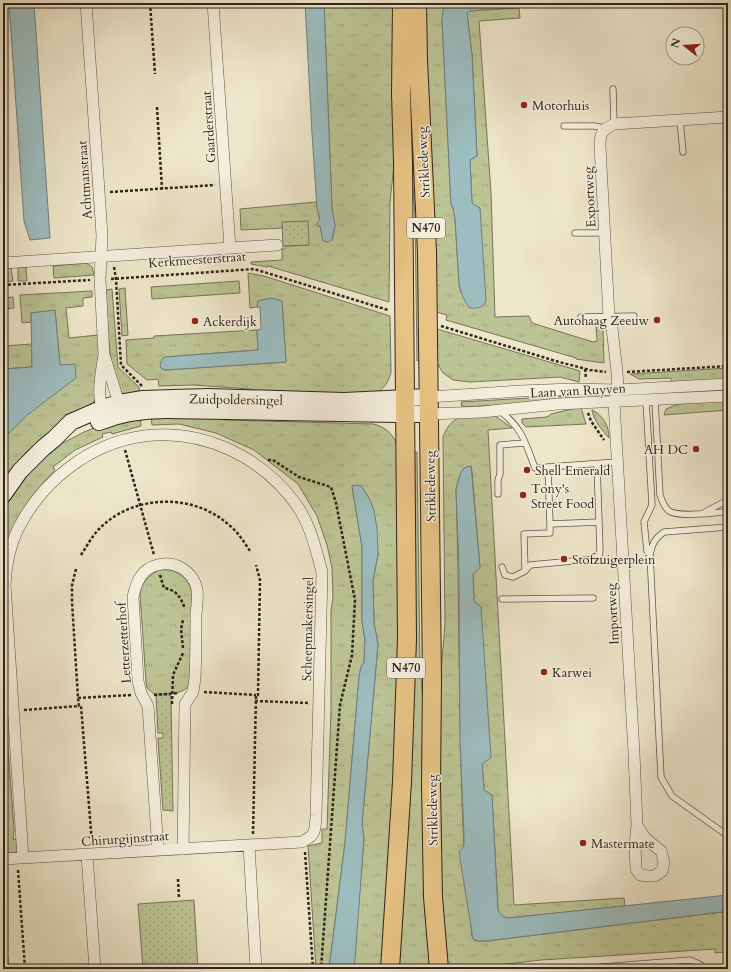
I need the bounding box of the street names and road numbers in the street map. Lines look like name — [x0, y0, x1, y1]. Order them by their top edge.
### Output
street label: Gaarderstraat — [197, 90, 220, 164]
street label: Strikledeweg — [413, 125, 435, 198]
street label: Achtmanstraat — [73, 140, 97, 220]
street label: Exportweg — [579, 165, 601, 228]
road number: N470 — [407, 218, 445, 238]
street label: Kerkmeesterstraat — [148, 248, 246, 272]
street label: Laan van Ruyven — [530, 379, 627, 402]
street label: Zuidpoldersingel — [189, 390, 284, 410]
street label: Strikledeweg — [421, 449, 441, 522]
street label: Scheepmakersingel — [298, 576, 318, 681]
street label: Importweg — [602, 582, 624, 645]
street label: Letterzetterhof — [112, 600, 136, 684]
road number: N470 — [387, 658, 425, 678]
street label: Strikledeweg — [423, 773, 443, 846]
street label: Chirurgijnstraat — [81, 827, 170, 851]

